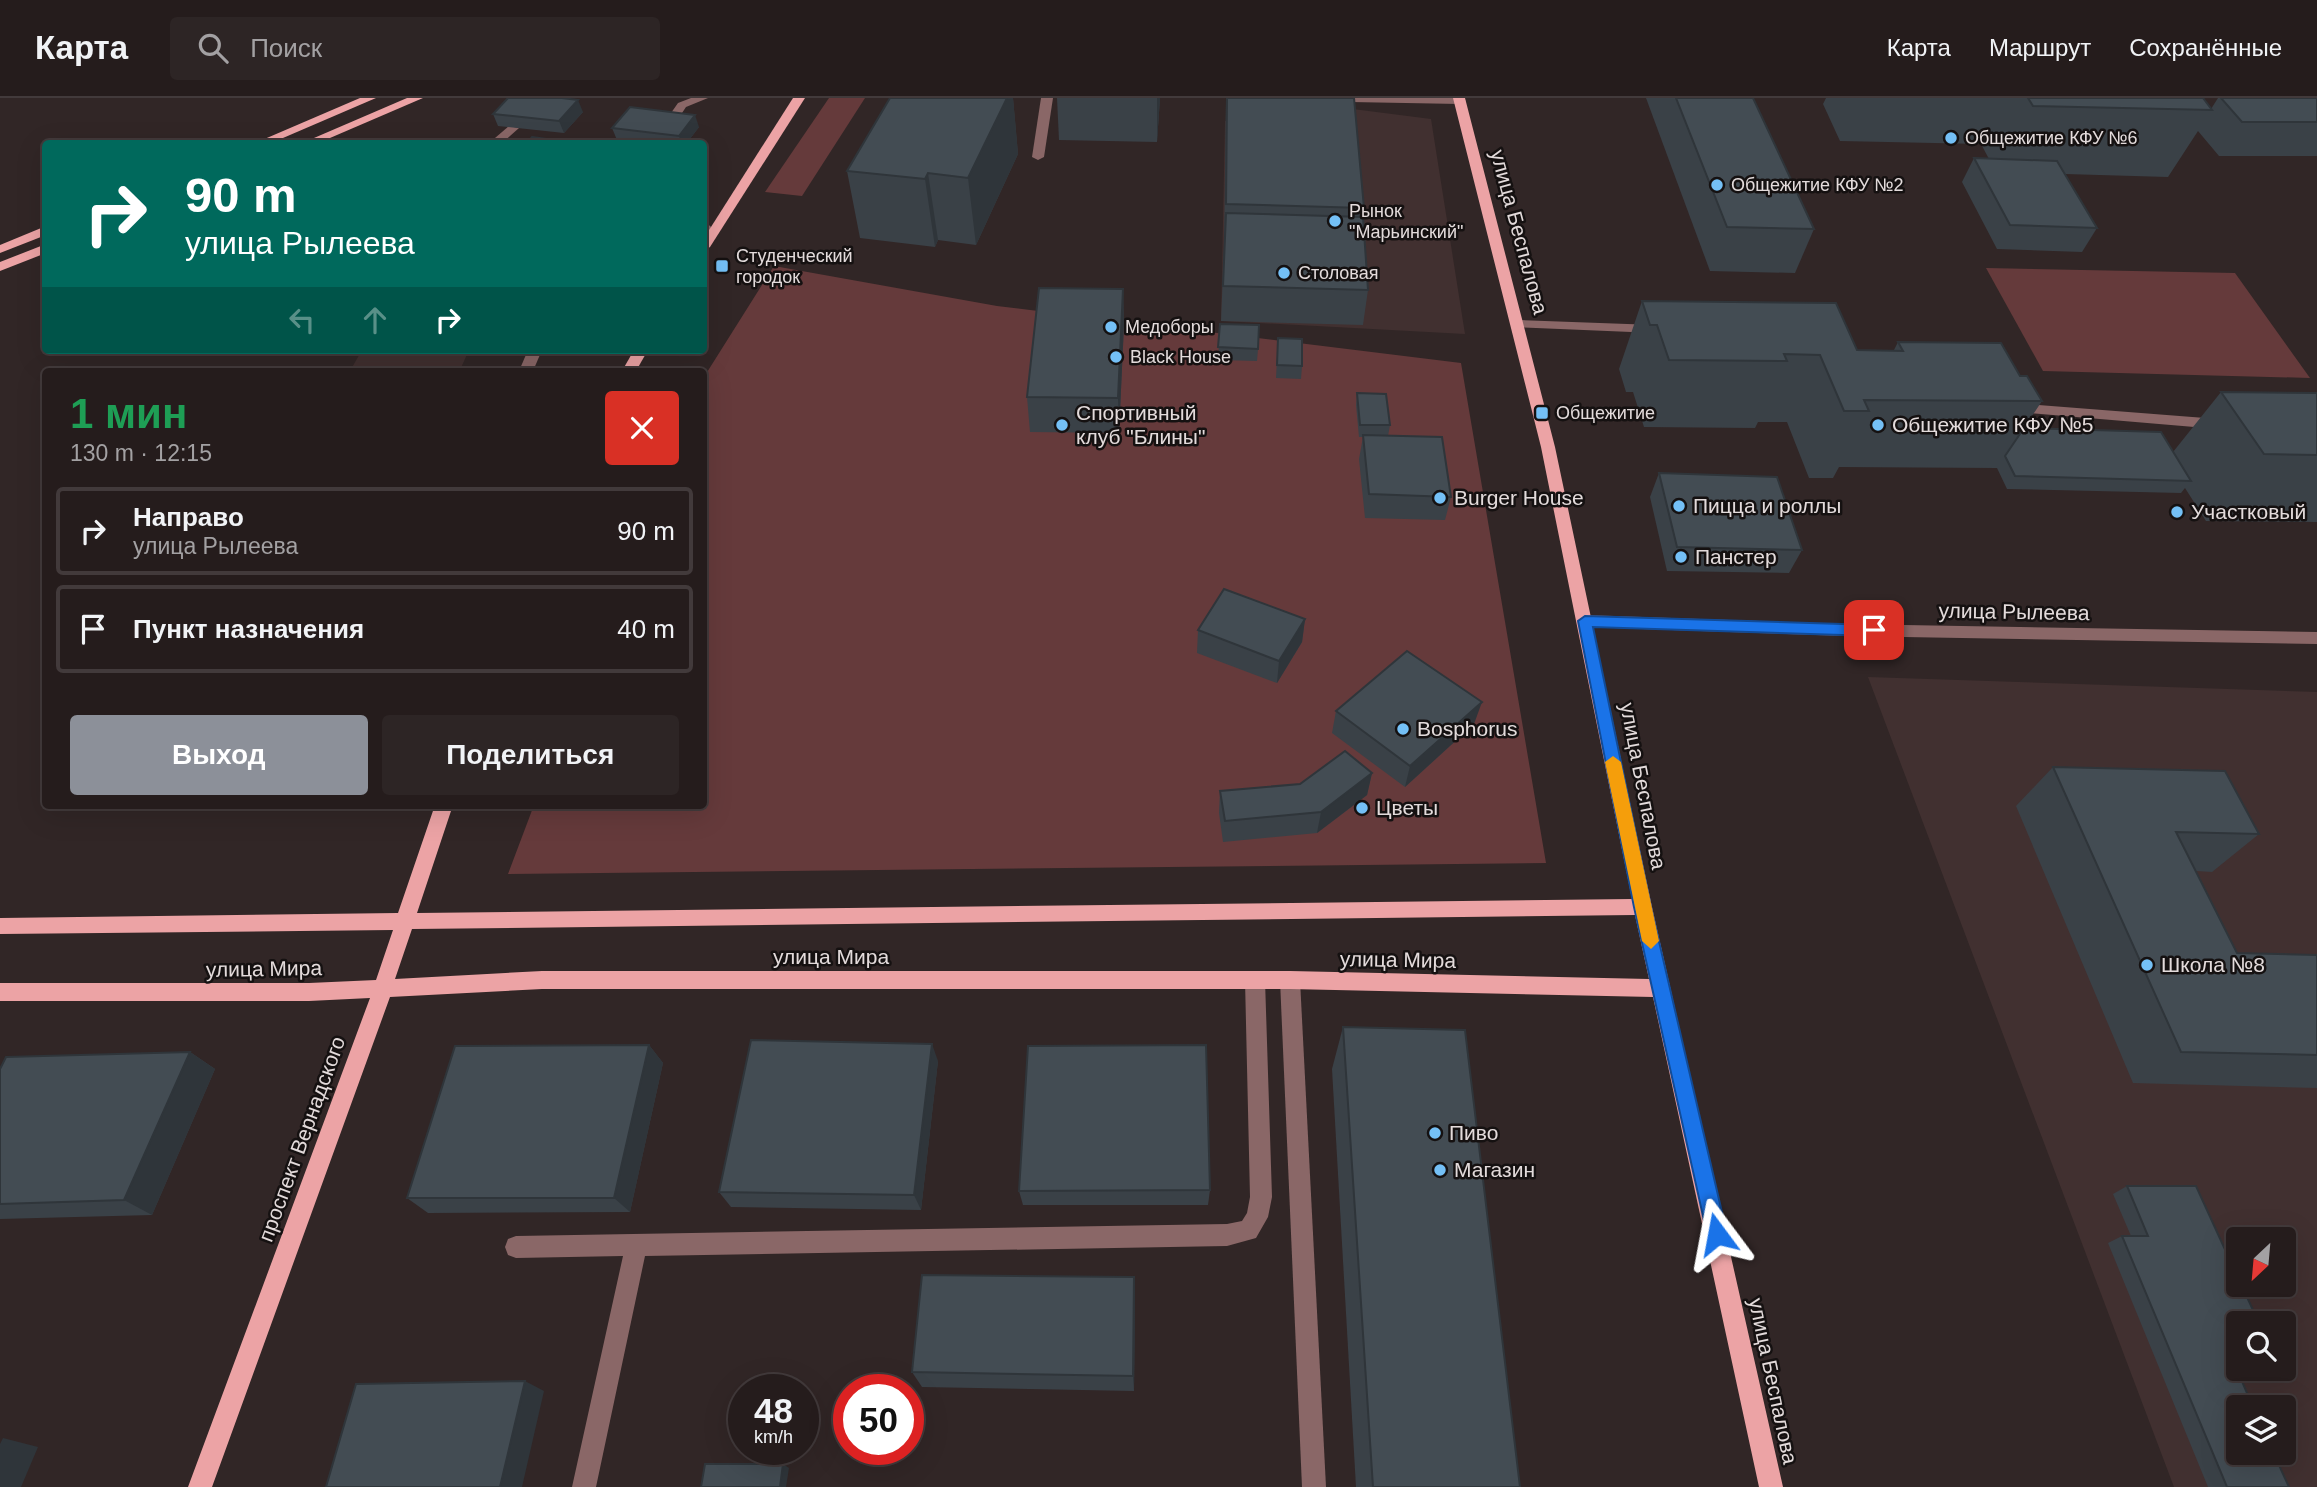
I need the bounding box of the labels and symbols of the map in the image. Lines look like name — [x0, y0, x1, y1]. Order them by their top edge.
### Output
place label: Общежитие КФУ №6 — [1965, 128, 2138, 148]
marker: Общежитие КФУ №6 — [1943, 130, 1959, 146]
street label: улица Беспалова — [1486, 147, 1553, 317]
place label: Общежитие КФУ №2 — [1731, 175, 1904, 195]
marker: Общежитие КФУ №2 — [1709, 177, 1725, 193]
place label: Рынок "Марьинский" — [1349, 201, 1463, 242]
marker: Рынок "Марьинский" — [1327, 213, 1343, 229]
place label: Студенческий городок — [736, 246, 853, 287]
marker: Студенческий городок — [714, 258, 730, 274]
place label: Столовая — [1298, 263, 1379, 283]
marker: Столовая — [1276, 265, 1292, 281]
place label: Медоборы — [1125, 317, 1214, 337]
marker: Медоборы — [1103, 319, 1119, 335]
place label: Black House — [1130, 347, 1231, 367]
marker: Black House — [1108, 349, 1124, 365]
place label: Спортивный клуб "Блины" — [1076, 401, 1205, 448]
place label: Общежитие — [1556, 403, 1655, 423]
marker: Общежитие — [1534, 405, 1550, 421]
place label: Общежитие КФУ №5 — [1892, 413, 2093, 436]
marker: Спортивный клуб "Блины" — [1054, 417, 1070, 433]
marker: Общежитие КФУ №5 — [1870, 417, 1886, 433]
place label: Burger House — [1454, 486, 1584, 509]
marker: Burger House — [1432, 490, 1448, 506]
place label: Пицца и роллы — [1693, 494, 1841, 517]
marker: Пицца и роллы — [1671, 498, 1687, 514]
place label: Участковый — [2191, 500, 2306, 523]
marker: Участковый — [2169, 504, 2185, 520]
place label: Панстер — [1695, 545, 1777, 568]
marker: Панстер — [1673, 549, 1689, 565]
street label: улица Рылеева — [1938, 599, 2090, 624]
pin — [1844, 600, 1904, 660]
street label: улица Беспалова — [1616, 701, 1671, 872]
place label: Bosphorus — [1417, 717, 1517, 740]
marker: Bosphorus — [1395, 721, 1411, 737]
place label: Цветы — [1376, 796, 1438, 819]
marker: Цветы — [1354, 800, 1370, 816]
street label: улица Мира — [773, 945, 889, 968]
street label: улица Мира — [1340, 947, 1457, 972]
place label: Школа №8 — [2161, 953, 2265, 976]
street label: улица Мира — [206, 956, 323, 981]
marker: Школа №8 — [2139, 957, 2155, 973]
street label: проспект Вернадского — [254, 1033, 349, 1245]
place label: Пиво — [1449, 1121, 1498, 1144]
marker: Пиво — [1427, 1125, 1443, 1141]
place label: Магазин — [1454, 1158, 1535, 1181]
marker: Магазин — [1432, 1162, 1448, 1178]
position arrow — [1680, 1197, 1754, 1271]
north arrow — [2226, 1227, 2296, 1297]
street label: улица Беспалова — [1745, 1296, 1802, 1466]
speed limit sign: 50 — [833, 1374, 924, 1465]

